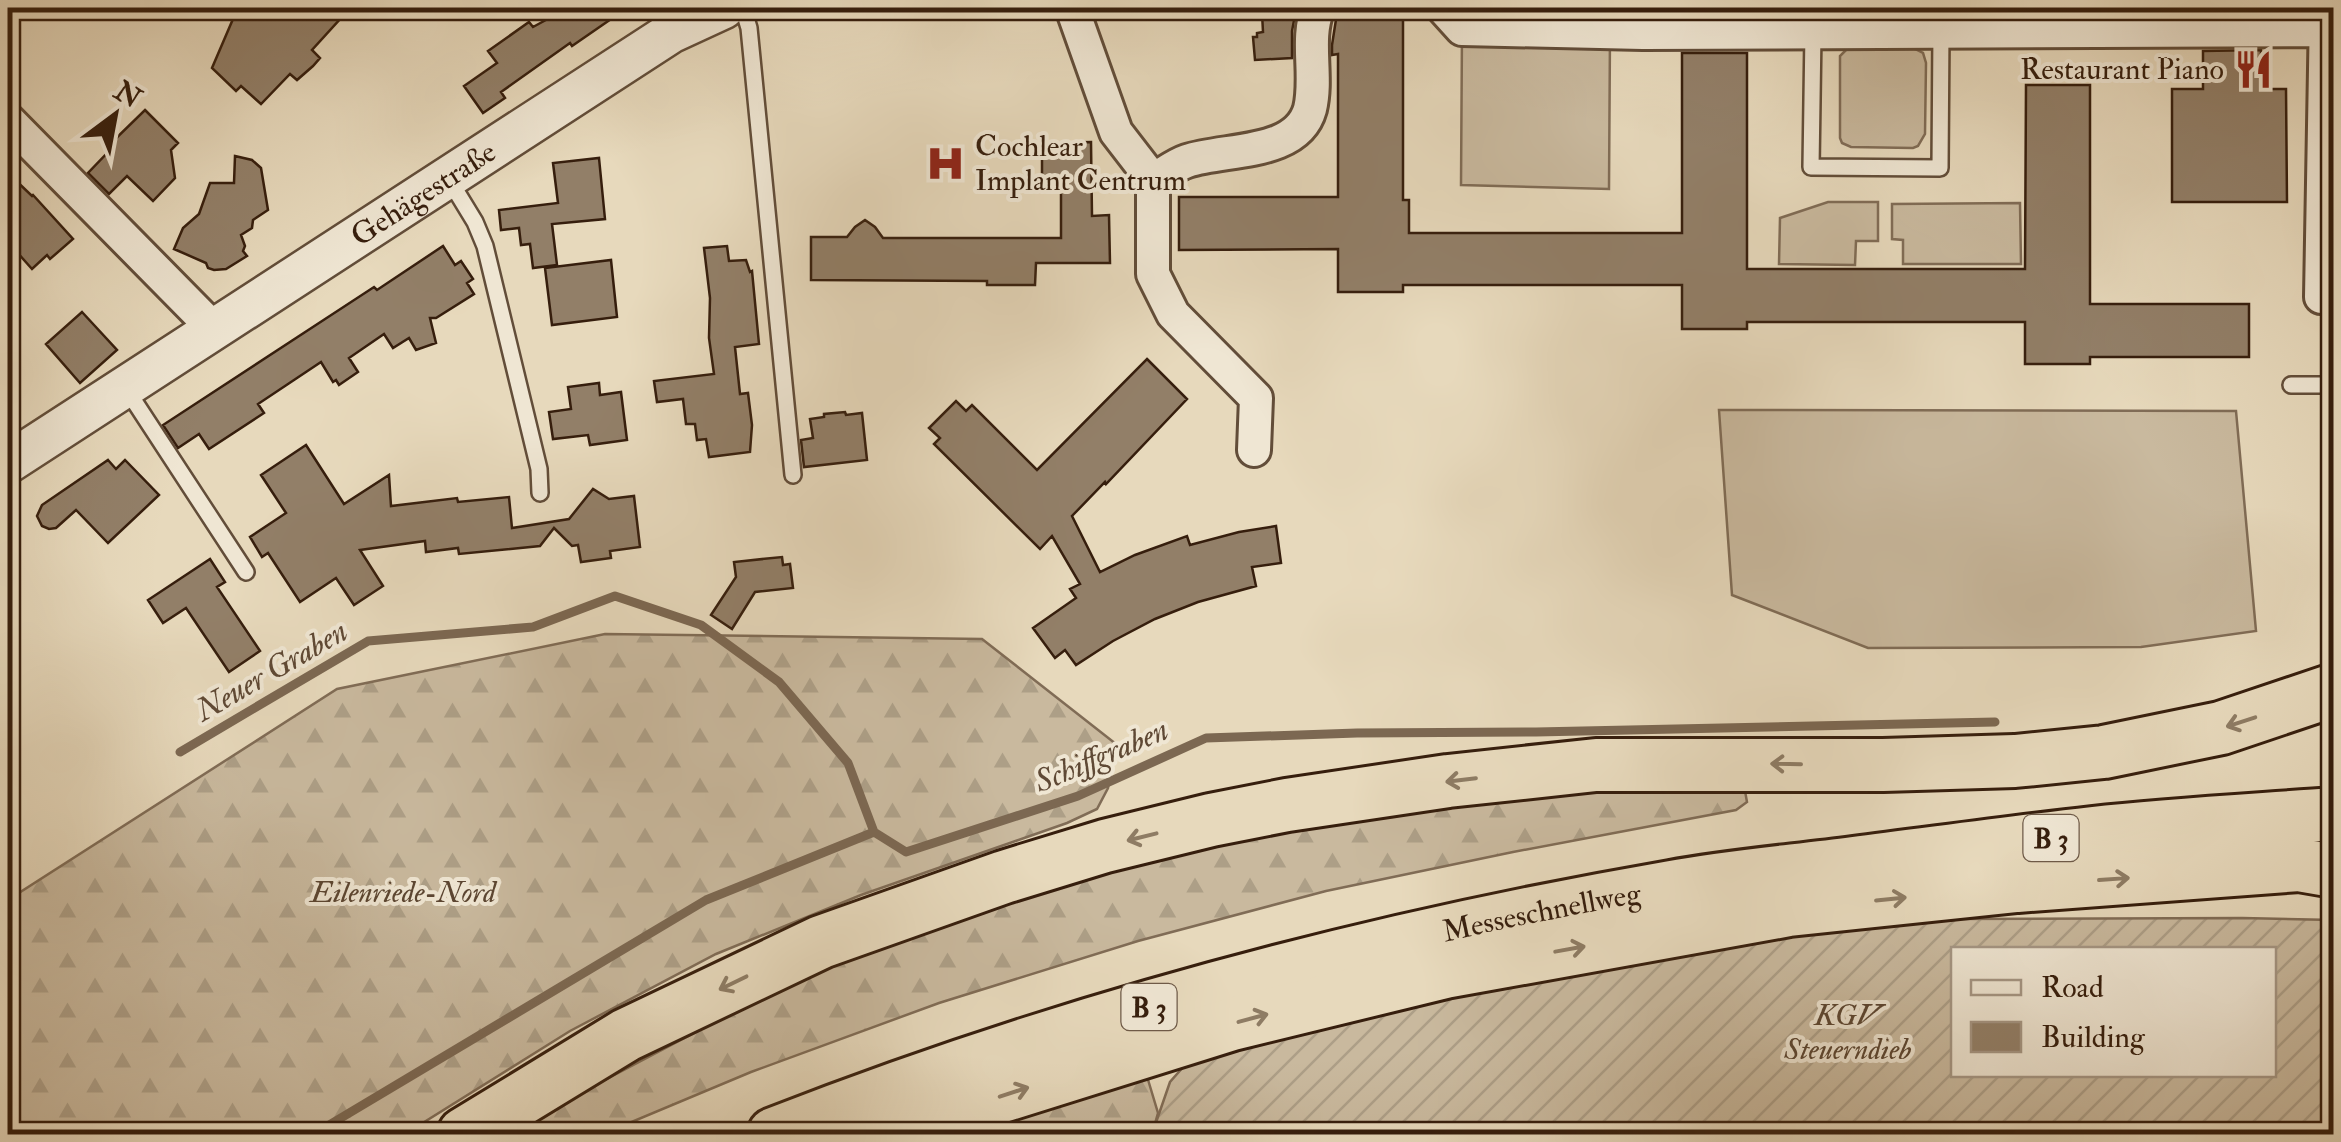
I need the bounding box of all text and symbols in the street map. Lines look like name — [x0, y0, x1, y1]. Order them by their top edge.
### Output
restaurant icon: Restaurant Piano — [2233, 48, 2275, 90]
place label: Restaurant Piano — [2020, 51, 2224, 88]
north arrow — [65, 65, 165, 165]
text: N — [107, 73, 148, 117]
place label: Cochlear Implant Centrum — [975, 128, 1186, 199]
street label: Gehägestraße — [344, 133, 503, 254]
hospital icon: Cochlear Implant Centrum — [924, 142, 966, 184]
water label: Neuer Graben — [186, 611, 355, 732]
water label: Schiffgraben — [1027, 710, 1174, 802]
one-way arrow — [2226, 714, 2258, 732]
one-way arrow — [1770, 754, 1802, 774]
one-way arrow — [1446, 771, 1478, 790]
road number: B 3 — [2024, 815, 2078, 861]
one-way arrow — [1127, 829, 1158, 848]
one-way arrow — [2097, 869, 2130, 888]
park label: Eilenriede-Nord — [308, 874, 498, 911]
street label: Messeschnellweg — [1439, 875, 1645, 950]
one-way arrow — [1875, 890, 1907, 909]
one-way arrow — [1554, 939, 1586, 958]
legend — [1951, 947, 2276, 1077]
text: Road — [2041, 969, 2104, 1006]
one-way arrow — [719, 975, 749, 994]
road number: B 3 — [1122, 984, 1176, 1030]
park label: KGV Steuerndieb — [1783, 997, 1912, 1068]
one-way arrow — [1237, 1008, 1268, 1027]
text: Building — [2041, 1019, 2146, 1056]
one-way arrow — [998, 1081, 1029, 1099]

